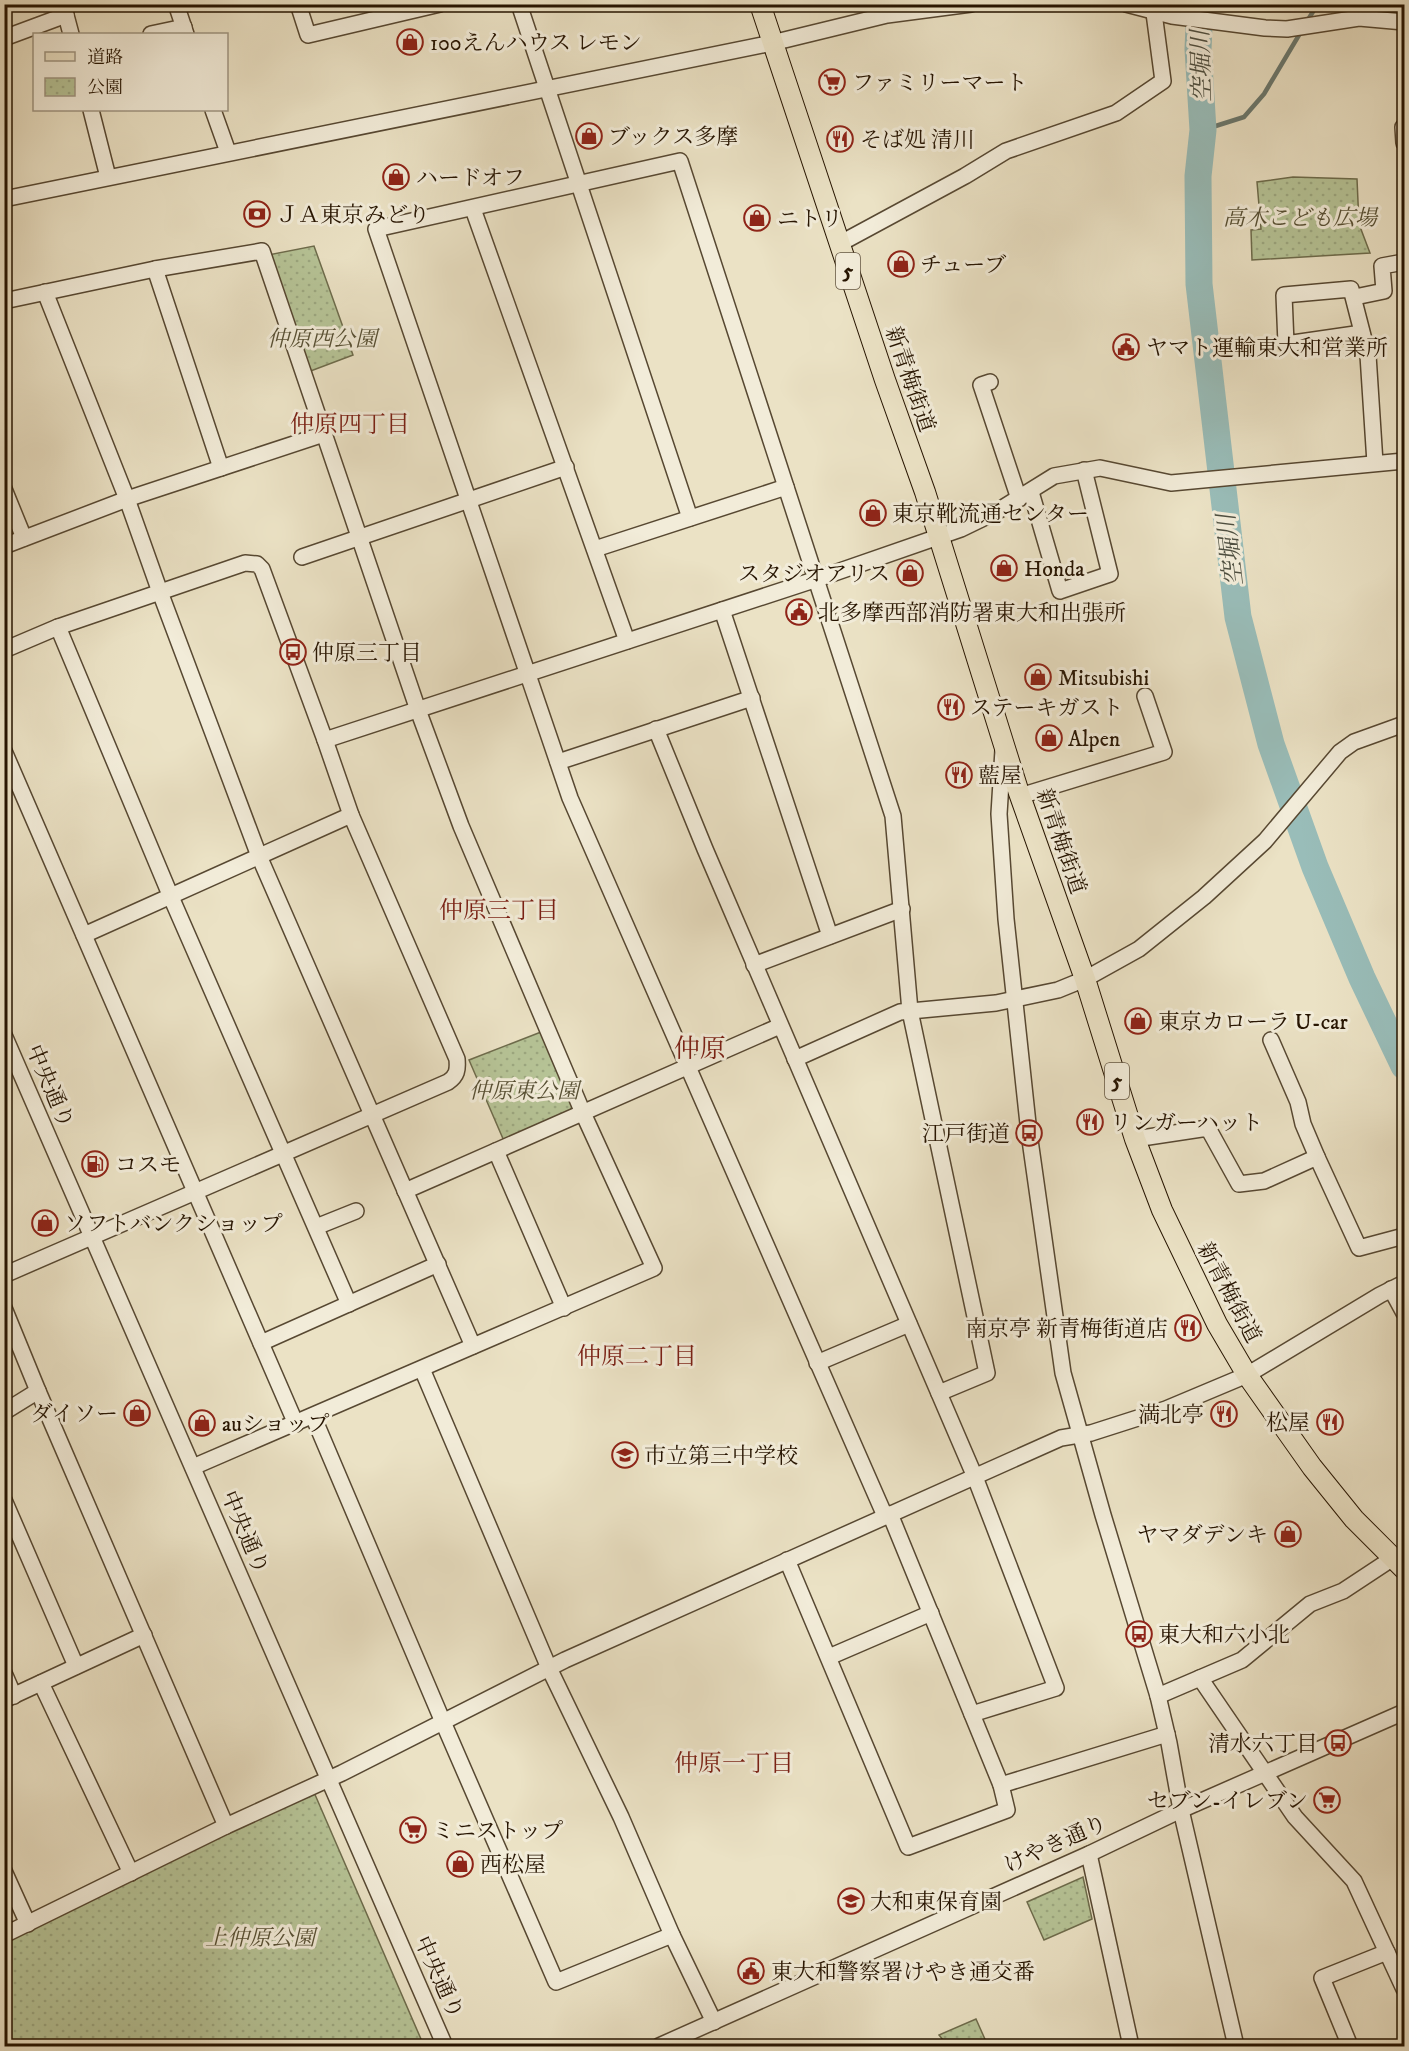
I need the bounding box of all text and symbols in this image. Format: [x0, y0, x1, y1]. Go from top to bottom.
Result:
water label: 空堀川 [1186, 26, 1218, 102]
shop icon: 100えんハウス レモン [395, 27, 425, 57]
place label: 100えんハウス レモン [430, 30, 642, 57]
legend [33, 33, 228, 111]
text: 道路 [87, 47, 123, 69]
supermarket icon: ファミリーマート [817, 67, 847, 97]
place label: ファミリーマート [852, 70, 1028, 97]
text: 公園 [87, 77, 123, 99]
shop icon: ブックス多摩 [574, 121, 604, 151]
place label: ブックス多摩 [608, 124, 738, 151]
restaurant icon: そば処 清川 [825, 124, 855, 154]
place label: そば処 清川 [860, 127, 975, 154]
shop icon: ハードオフ [381, 162, 411, 192]
place label: ハードオフ [416, 165, 525, 192]
bank icon: ＪＡ東京みどり [242, 199, 272, 229]
place label: ＪＡ東京みどり [276, 202, 430, 229]
shop icon: ニトリ [742, 203, 772, 233]
park label: 高木こども広場 [1223, 205, 1379, 232]
place label: ニトリ [777, 206, 843, 233]
shop icon: チューブ [886, 249, 916, 279]
place label: チューブ [920, 252, 1006, 279]
road number: 5 [836, 253, 860, 289]
street label: 新青梅街道 [879, 323, 940, 436]
park label: 仲原西公園 [267, 326, 380, 353]
public building icon: ヤマト運輸東大和営業所 [1111, 332, 1141, 362]
place label: ヤマト運輸東大和営業所 [1146, 335, 1388, 362]
district label: 仲原四丁目 [290, 410, 410, 440]
shop icon: 東京靴流通センター [858, 498, 888, 528]
place label: 東京靴流通センター [892, 501, 1089, 528]
water label: 空堀川 [1211, 509, 1250, 587]
shop icon: Honda [989, 553, 1019, 583]
place label: Honda [1024, 556, 1085, 583]
shop icon: スタジオアリス [895, 558, 925, 588]
place label: スタジオアリス [738, 561, 890, 588]
public building icon: 北多摩西部消防署東大和出張所 [784, 597, 814, 627]
place label: 北多摩西部消防署東大和出張所 [818, 600, 1126, 627]
bus stop icon: 仲原三丁目 [278, 637, 308, 667]
place label: 仲原三丁目 [312, 640, 422, 667]
shop icon: Mitsubishi [1023, 662, 1053, 692]
place label: Mitsubishi [1058, 665, 1149, 692]
restaurant icon: ステーキガスト [936, 692, 966, 722]
place label: ステーキガスト [970, 695, 1124, 722]
shop icon: Alpen [1034, 723, 1064, 753]
place label: Alpen [1068, 726, 1121, 753]
restaurant icon: 藍屋 [944, 760, 974, 790]
place label: 藍屋 [978, 763, 1022, 790]
street label: 新青梅街道 [1030, 785, 1091, 898]
district label: 仲原三丁目 [439, 896, 559, 926]
shop icon: 東京カローラ U-car [1123, 1006, 1153, 1036]
place label: 東京カローラ U-car [1158, 1009, 1348, 1036]
district label: 仲原 [674, 1033, 726, 1066]
street label: 中央通り [20, 1041, 79, 1132]
road number: 5 [1105, 1063, 1129, 1099]
park label: 仲原東公園 [469, 1078, 582, 1105]
restaurant icon: リンガーハット [1075, 1107, 1105, 1137]
place label: リンガーハット [1110, 1110, 1263, 1137]
bus stop icon: 江戸街道 [1014, 1118, 1044, 1148]
place label: 江戸街道 [922, 1121, 1010, 1148]
fuel station icon: コスモ [80, 1149, 110, 1179]
place label: コスモ [115, 1152, 181, 1179]
shop icon: ソフトバンクショップ [30, 1208, 60, 1238]
place label: ソフトバンクショップ [64, 1211, 283, 1238]
street label: 新青梅街道 [1191, 1238, 1266, 1348]
restaurant icon: 南京亭 新青梅街道店 [1173, 1313, 1203, 1343]
place label: 南京亭 新青梅街道店 [965, 1316, 1168, 1343]
district label: 仲原二丁目 [577, 1342, 697, 1372]
shop icon: ダイソー [122, 1398, 152, 1428]
restaurant icon: 満北亭 [1209, 1399, 1239, 1429]
place label: ダイソー [30, 1401, 118, 1428]
place label: 満北亭 [1138, 1402, 1204, 1429]
restaurant icon: 松屋 [1315, 1407, 1345, 1437]
shop icon: auショップ [187, 1408, 217, 1438]
place label: 松屋 [1266, 1410, 1310, 1437]
place label: auショップ [222, 1411, 330, 1438]
school or university icon: 市立第三中学校 [610, 1440, 640, 1470]
place label: 市立第三中学校 [644, 1443, 798, 1470]
street label: 中央通り [215, 1487, 274, 1578]
shop icon: ヤマダデンキ [1273, 1519, 1303, 1549]
place label: ヤマダデンキ [1136, 1522, 1268, 1549]
bus stop icon: 東大和六小北 [1124, 1619, 1154, 1649]
place label: 東大和六小北 [1158, 1622, 1290, 1649]
bus stop icon: 清水六丁目 [1323, 1728, 1353, 1758]
place label: 清水六丁目 [1208, 1731, 1318, 1758]
district label: 仲原一丁目 [674, 1749, 794, 1779]
supermarket icon: セブン-イレブン [1312, 1785, 1342, 1815]
place label: セブン-イレブン [1147, 1788, 1308, 1815]
street label: けやき通り [1000, 1810, 1111, 1879]
supermarket icon: ミニストップ [398, 1815, 428, 1845]
place label: ミニストップ [432, 1818, 563, 1845]
shop icon: 西松屋 [445, 1849, 475, 1879]
place label: 西松屋 [480, 1852, 546, 1879]
school or university icon: 大和東保育園 [836, 1886, 866, 1916]
place label: 大和東保育園 [870, 1889, 1002, 1916]
park label: 上仲原公園 [205, 1925, 318, 1952]
street label: 中央通り [408, 1932, 469, 2023]
public building icon: 東大和警察署けやき通交番 [736, 1956, 766, 1986]
place label: 東大和警察署けやき通交番 [771, 1959, 1035, 1986]

